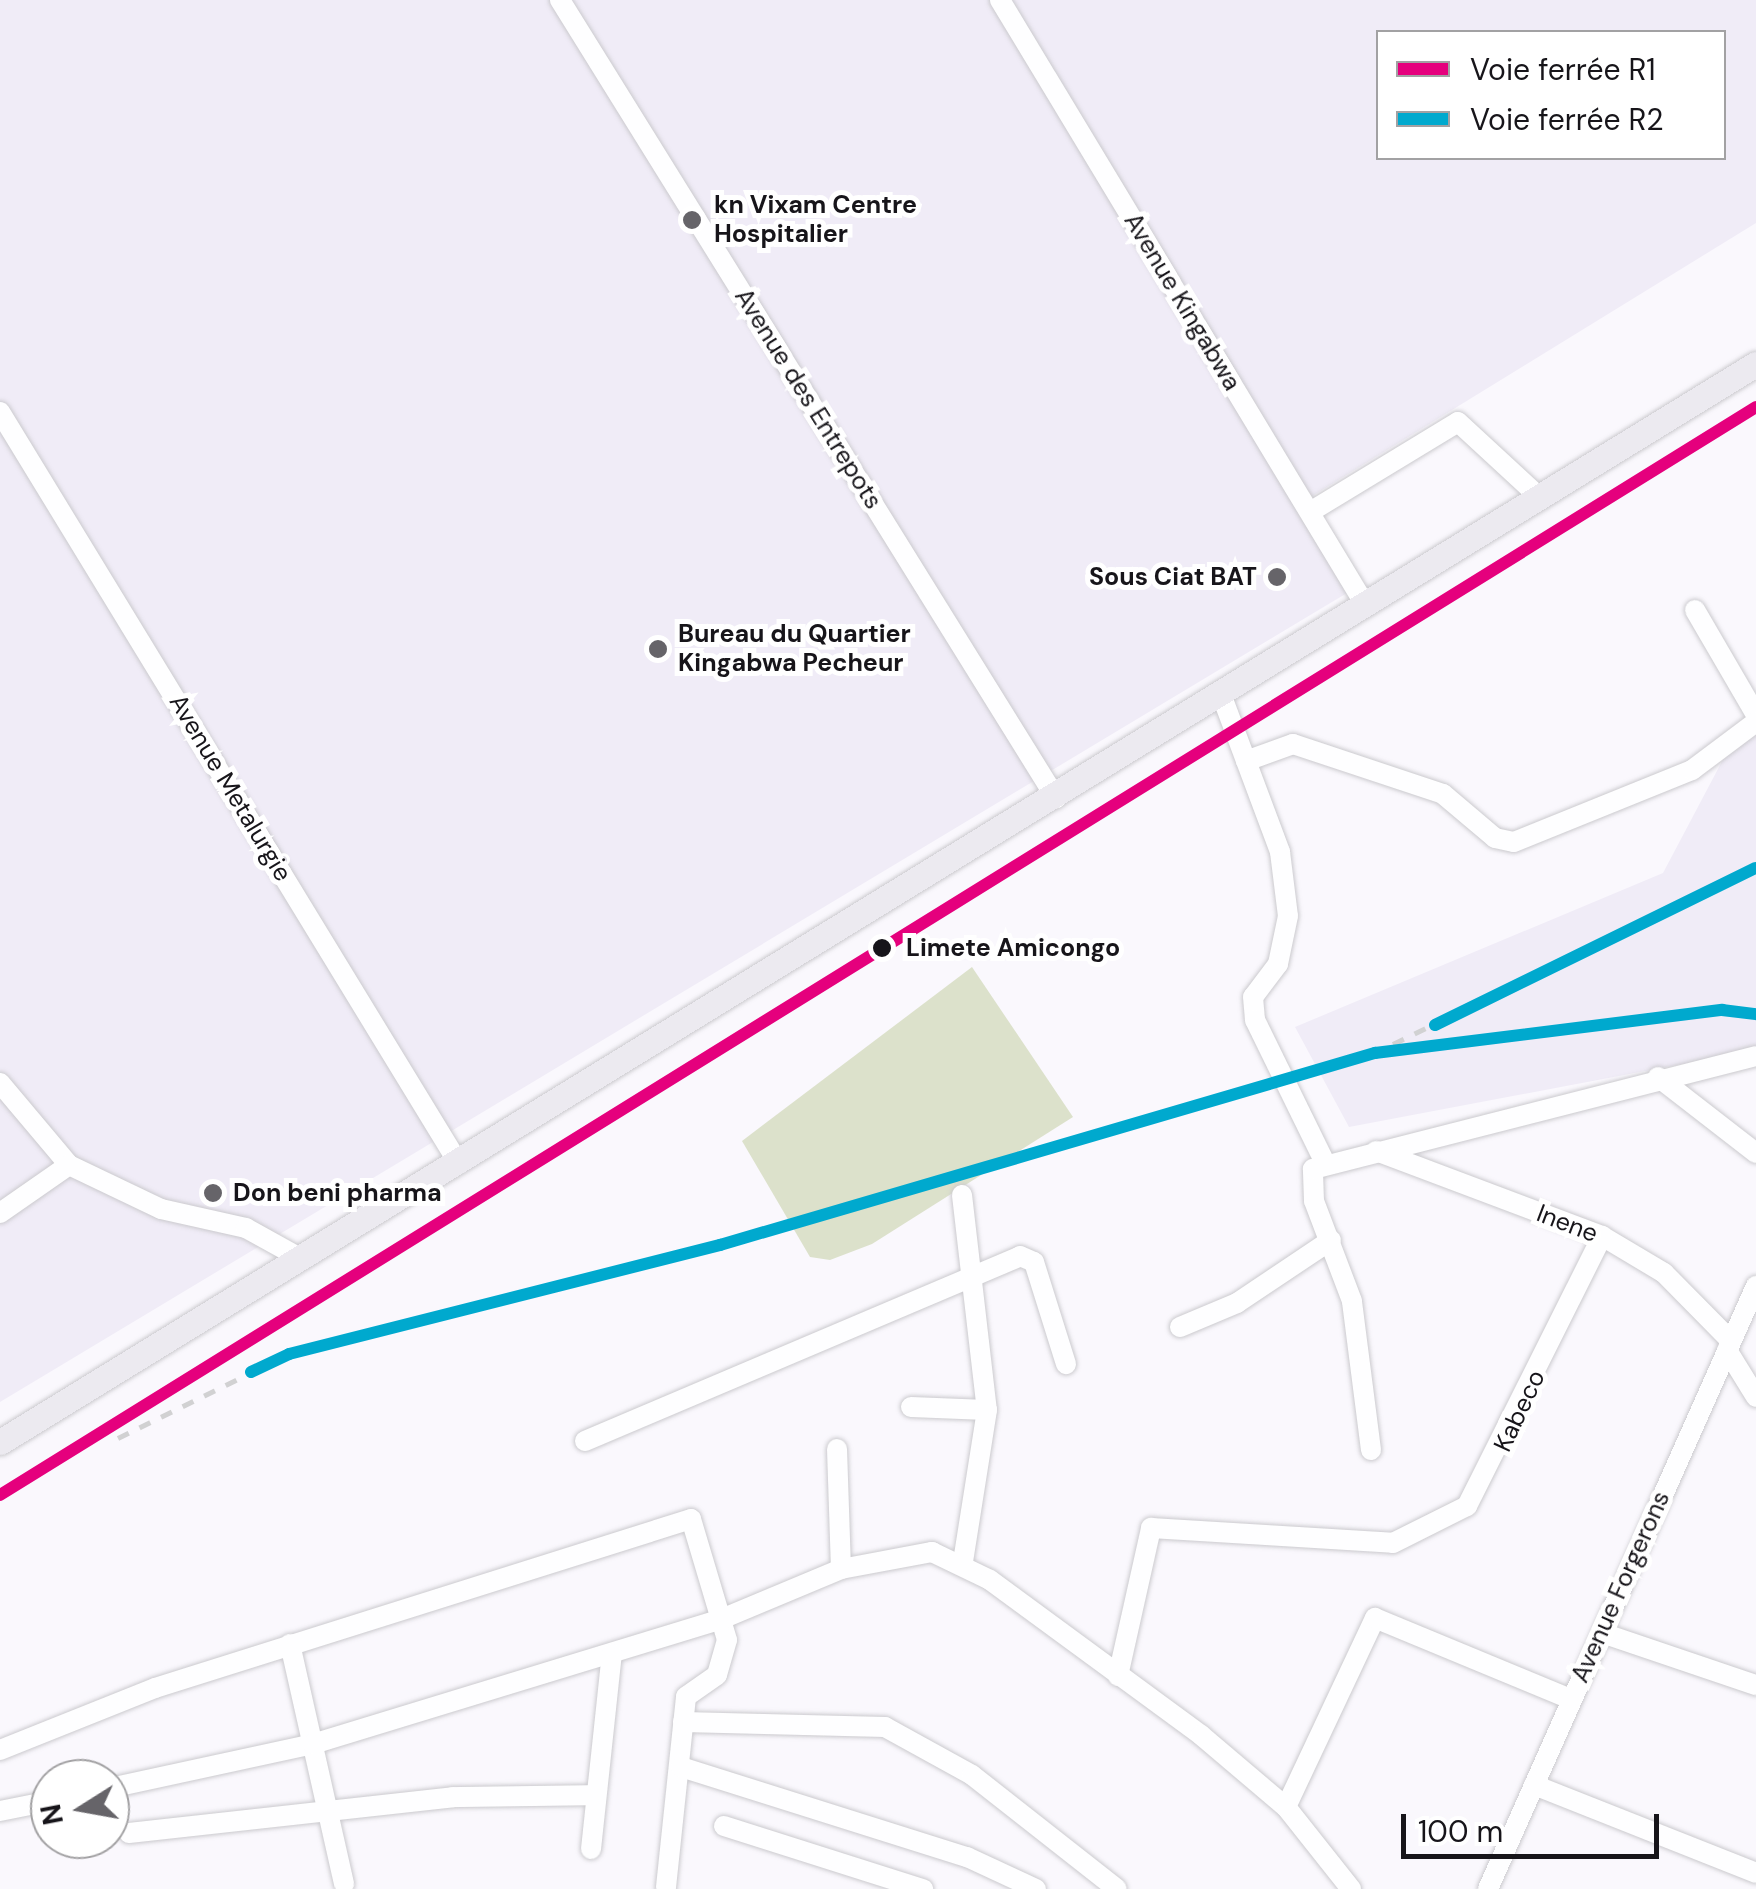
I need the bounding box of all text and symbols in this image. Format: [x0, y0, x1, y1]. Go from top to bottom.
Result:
legend [1376, 30, 1726, 160]
text: Voie ferrée R1 [1470, 50, 1656, 89]
text: Voie ferrée R2 [1470, 100, 1664, 139]
place label: kn Vixam Centre Hospitalier [714, 191, 917, 250]
marker: kn Vixam Centre Hospitalier [679, 207, 705, 233]
street label: Avenue Kingabwa [1117, 208, 1247, 396]
street label: Avenue des Entrepots [728, 283, 888, 515]
place label: Sous Ciat BAT [1089, 562, 1257, 592]
marker: Sous Ciat BAT [1266, 566, 1288, 588]
place label: Bureau du Quartier Kingabwa Pecheur [678, 620, 911, 679]
marker: Bureau du Quartier Kingabwa Pecheur [647, 638, 669, 660]
street label: Avenue Metalurgie [162, 689, 298, 887]
marker: Limete Amicongo [867, 933, 897, 963]
place label: Limete Amicongo [906, 933, 1120, 963]
place label: Don beni pharma [233, 1178, 442, 1208]
marker: Don beni pharma [202, 1182, 224, 1204]
street label: Inene [1532, 1199, 1602, 1249]
street label: Kabeco [1488, 1365, 1552, 1457]
street label: Avenue Forgerons [1565, 1487, 1677, 1687]
north arrow [30, 1759, 130, 1859]
scale bar [1406, 1794, 1664, 1856]
text: N [32, 1801, 72, 1828]
text: 100 m [1418, 1812, 1503, 1851]

